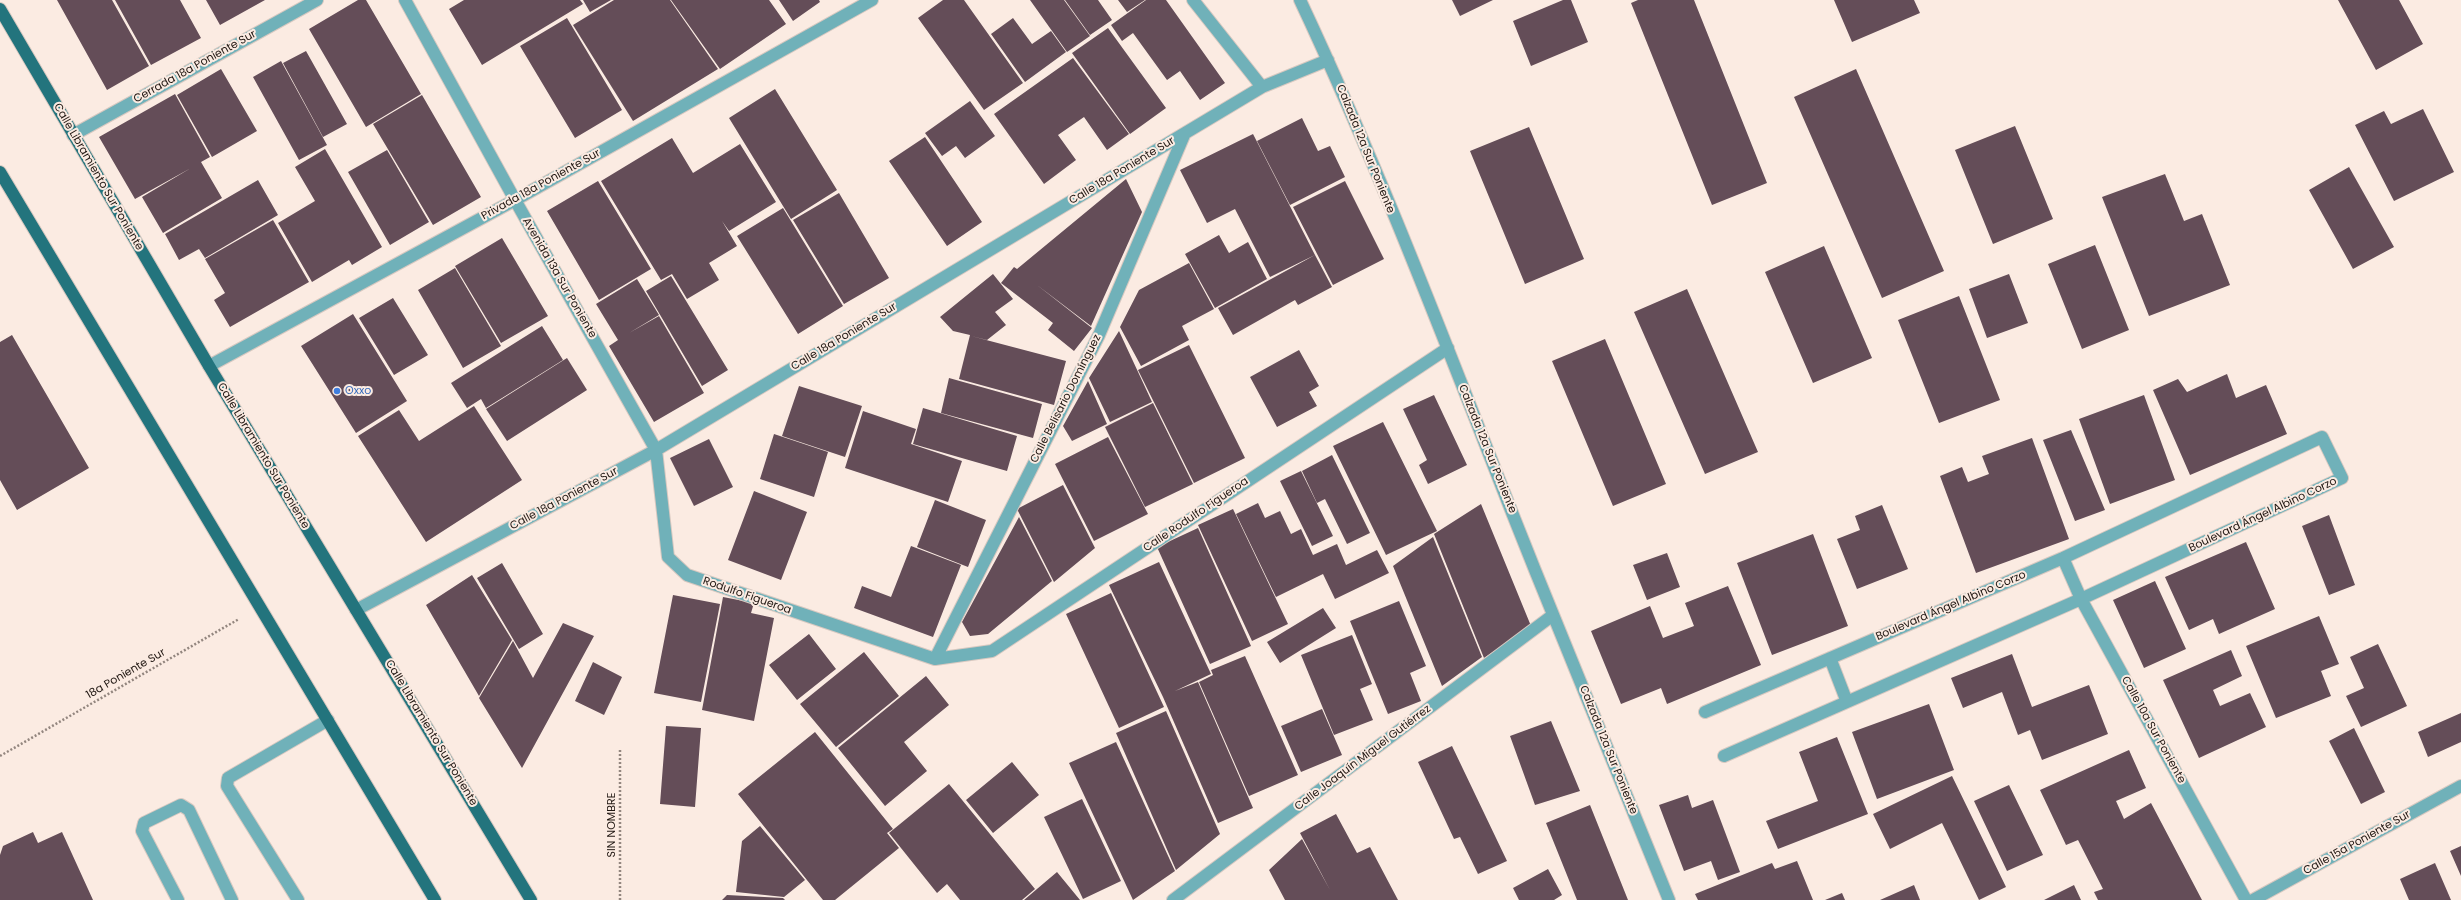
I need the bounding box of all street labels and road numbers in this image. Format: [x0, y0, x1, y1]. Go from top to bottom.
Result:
street label: Cerrada 18a Poniente Sur [131, 28, 259, 106]
street label: Calzada 12a Sur Poniente [1333, 83, 1397, 215]
street label: Calle Libramiento Sur Poniente [50, 101, 146, 253]
street label: Calle 18a Poniente Sur [1067, 134, 1177, 208]
street label: Privada 18a Poniente Sur [479, 147, 603, 223]
street label: Avenida 13a Sur Poniente [519, 216, 599, 340]
street label: Calle 18a Poniente Sur [789, 300, 899, 374]
street label: Calle Belisario Domínguez [1028, 333, 1104, 465]
street label: Calle Libramiento Sur Poniente [214, 381, 312, 531]
street label: Calzada 12a Sur Poniente [1455, 383, 1519, 515]
street label: Calle 18a Poniente Sur [508, 465, 620, 533]
street label: Calle Rodulfo Figueroa [1141, 475, 1251, 555]
street label: Boulevard Ángel Albino Corzo [2187, 475, 2339, 555]
street label: Boulevard Ángel Albino Corzo [1874, 568, 2028, 644]
street label: Rodulfo Figueroa [701, 575, 793, 617]
street label: 18a Poniente Sur [84, 646, 168, 702]
street label: Calle Libramiento Sur Poniente [382, 658, 480, 808]
street label: Calle 10a Sur Poniente [2118, 674, 2188, 786]
street label: Calzada 12a Sur Poniente [1576, 684, 1640, 816]
street label: Calle Joaquín Miguel Gutiérrez [1292, 703, 1434, 813]
street label: SIN NOMBRE [605, 793, 619, 857]
street label: Calle 15a Poniente Sur [2301, 808, 2413, 878]

